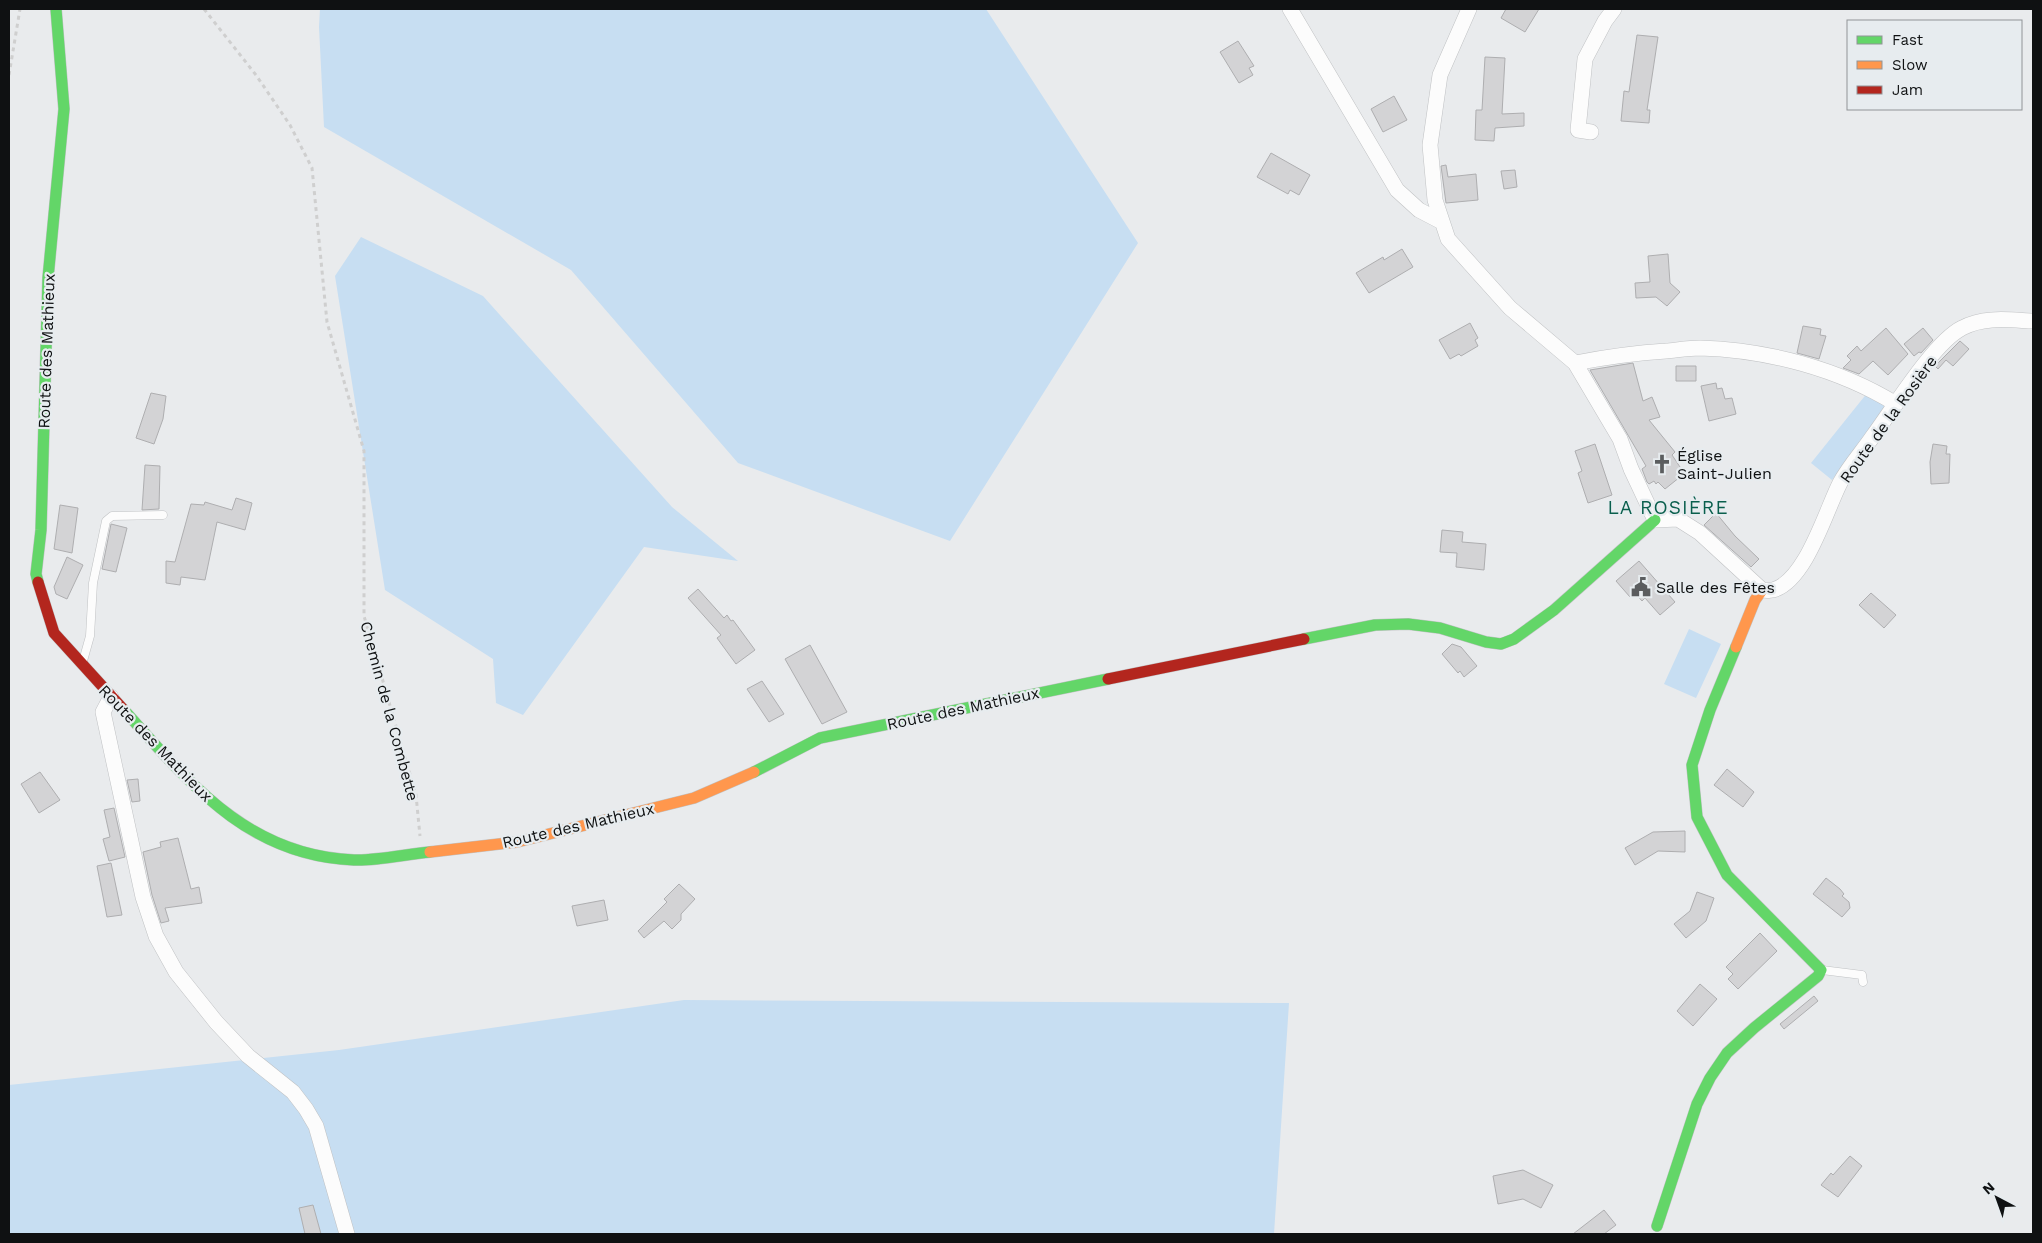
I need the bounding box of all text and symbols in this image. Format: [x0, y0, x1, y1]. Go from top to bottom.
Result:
legend [1847, 20, 2022, 110]
text: Fast [1892, 31, 1924, 49]
text: Slow [1892, 56, 1928, 74]
text: Jam [1892, 81, 1923, 99]
street label: Route des Mathieux [34, 273, 59, 429]
street label: Route de la Rosière [1836, 352, 1941, 487]
place label: Église Saint-Julien [1677, 446, 1772, 483]
church icon: Église Saint-Julien [1651, 453, 1673, 475]
district label: LA ROSIÈRE [1607, 496, 1729, 519]
public building icon: Salle des Fêtes [1630, 576, 1652, 598]
place label: Salle des Fêtes [1656, 578, 1775, 597]
street label: Chemin de la Combette [356, 619, 423, 803]
street label: Route des Mathieux [95, 681, 216, 806]
street label: Route des Mathieux [885, 683, 1041, 734]
street label: Route des Mathieux [500, 799, 656, 852]
north arrow [1972, 1173, 2022, 1223]
text: N [1979, 1179, 1998, 1198]

